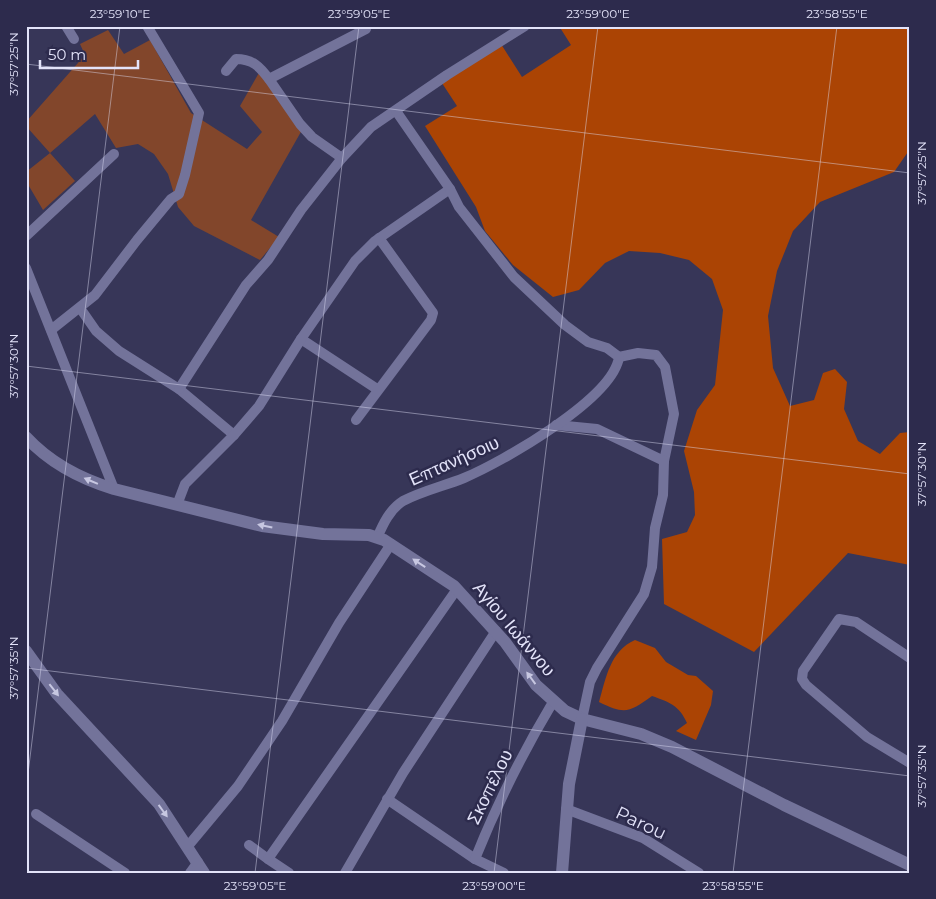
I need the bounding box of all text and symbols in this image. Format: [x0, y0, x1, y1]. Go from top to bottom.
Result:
text: 23°59'10"E [90, 6, 150, 21]
text: 23°59'05"E [328, 6, 390, 21]
text: 23°59'00"E [566, 6, 630, 21]
text: 23°58'55"E [806, 6, 868, 21]
text: 37°57'25"N [6, 32, 21, 96]
scale bar [40, 38, 138, 70]
text: 50 m [48, 45, 86, 64]
text: 37°57'25"N [914, 141, 929, 205]
text: 37°57'30"N [6, 334, 21, 398]
street label: Επτανήσοιυ [406, 431, 502, 491]
text: 37°57'30"N [914, 442, 929, 506]
one-way arrow [83, 477, 98, 485]
one-way arrow [257, 522, 272, 530]
one-way arrow [412, 558, 426, 567]
street label: Αγίου Ιωάννου [468, 577, 560, 681]
text: 37°57'35"N [6, 636, 21, 700]
one-way arrow [526, 671, 536, 685]
one-way arrow [49, 684, 60, 697]
text: 37°57'35"N [914, 744, 929, 808]
street label: Σκοπέλου [462, 746, 518, 828]
street label: Parou [612, 802, 670, 844]
one-way arrow [158, 804, 169, 817]
text: 23°59'05"E [224, 878, 286, 893]
text: 23°59'00"E [462, 878, 526, 893]
text: 23°58'55"E [702, 878, 764, 893]

